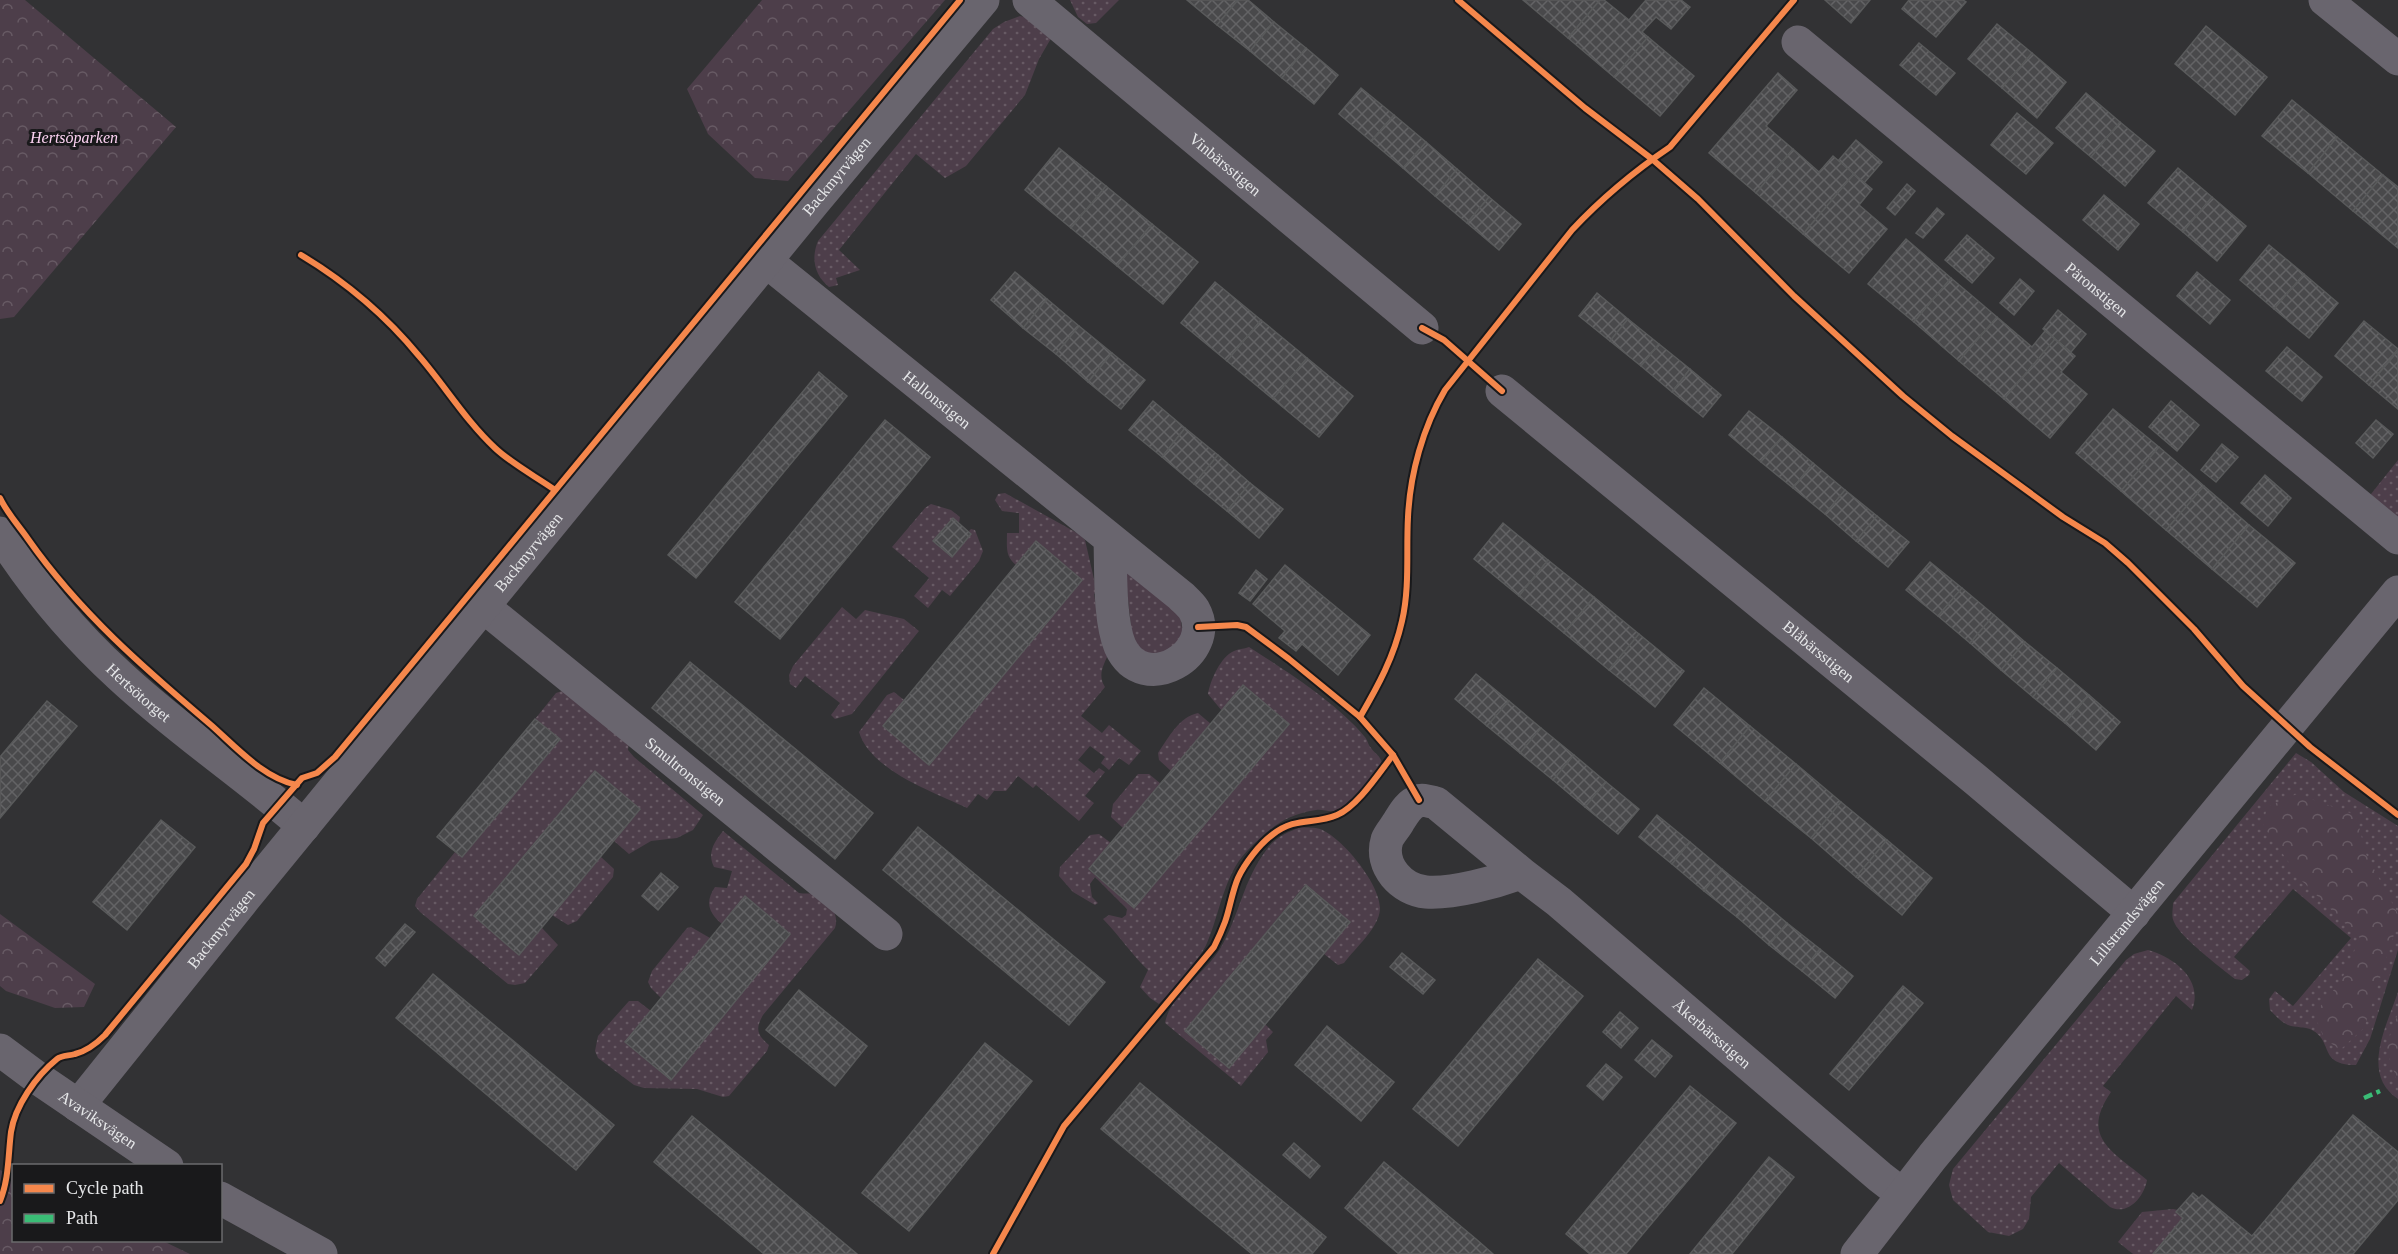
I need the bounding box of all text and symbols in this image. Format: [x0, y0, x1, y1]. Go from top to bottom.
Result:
park label: Hertsöparken [29, 129, 118, 147]
street label: Vinbärsstigen [1186, 129, 1265, 199]
street label: Backmyrvägen [798, 133, 874, 218]
street label: Päronstigen [2063, 259, 2132, 320]
street label: Hallonstigen [900, 367, 974, 431]
street label: Backmyrvägen [491, 509, 565, 595]
street label: Blåbärsstigen [1780, 617, 1858, 685]
street label: Hertsötorget [103, 660, 175, 725]
street label: Smultronstigen [642, 734, 729, 809]
street label: Lillstrandsvägen [2086, 875, 2167, 968]
street label: Backmyrvägen [184, 885, 258, 971]
street label: Åkerbärsstigen [1670, 995, 1755, 1071]
street label: Avaviksvägen [56, 1087, 140, 1152]
legend [12, 1164, 222, 1242]
text: Cycle path [66, 1178, 143, 1198]
text: Path [66, 1208, 98, 1228]

